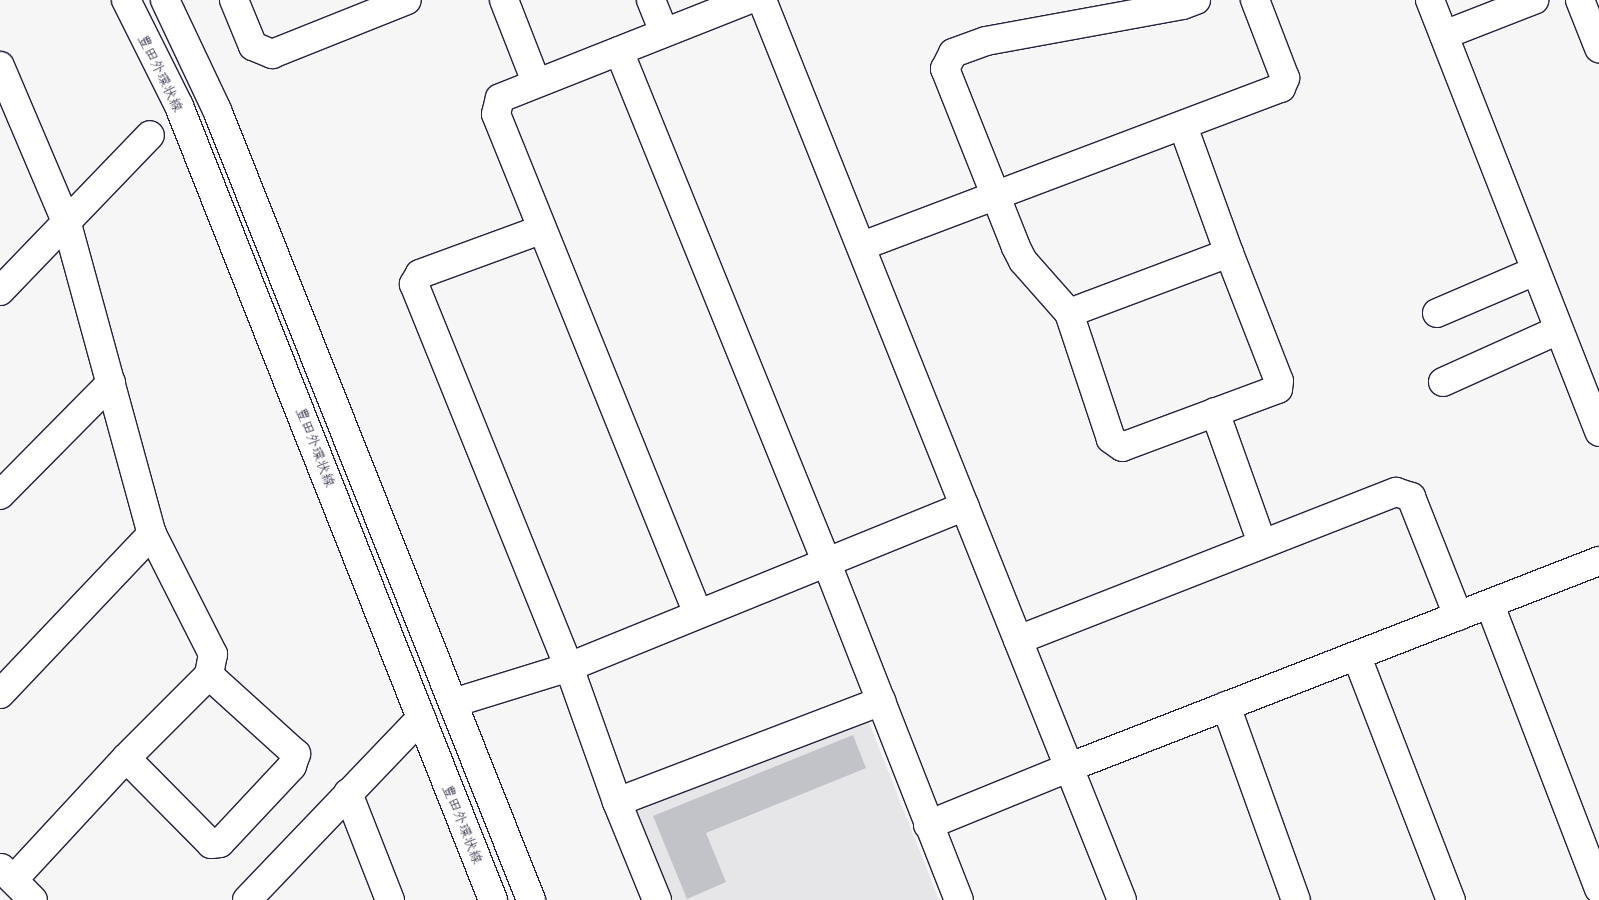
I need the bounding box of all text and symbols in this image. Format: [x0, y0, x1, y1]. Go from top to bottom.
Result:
street label: 豊田外環状線 [135, 32, 187, 114]
street label: 豊田外環状線 [293, 405, 339, 489]
street label: 豊田外環状線 [439, 782, 487, 866]

